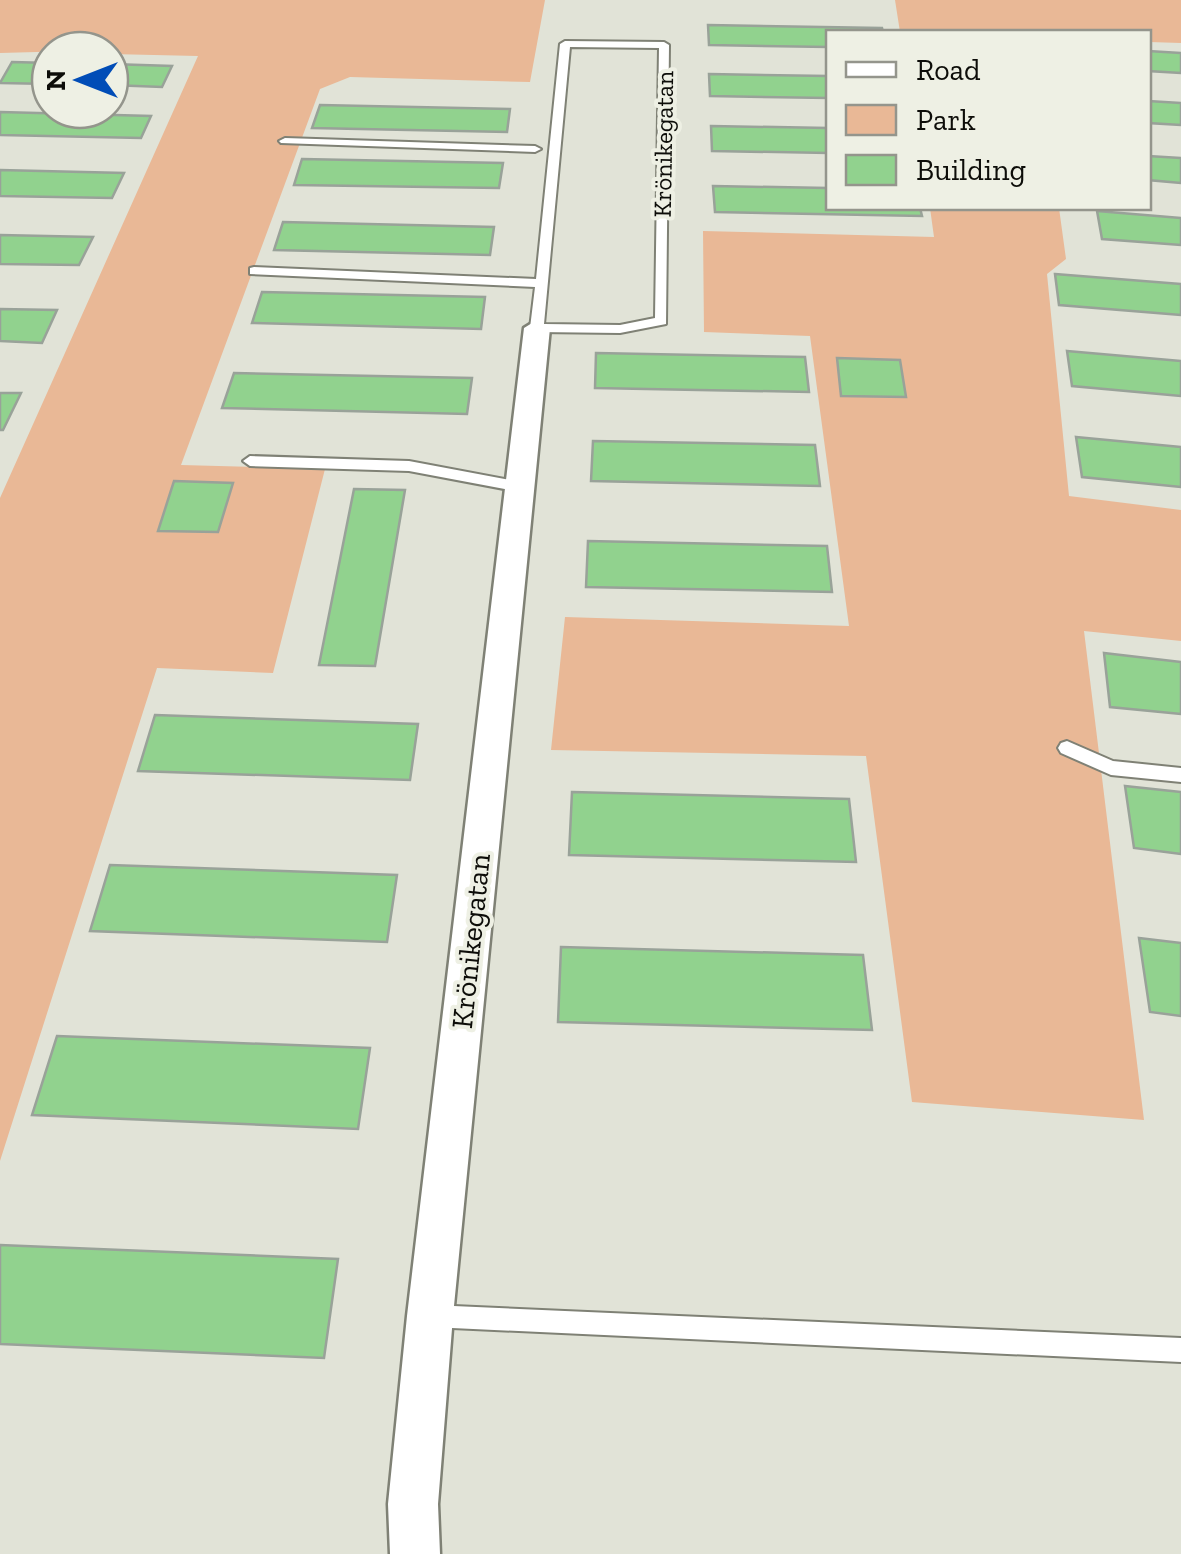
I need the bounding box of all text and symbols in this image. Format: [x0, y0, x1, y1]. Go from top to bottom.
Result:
north arrow [30, 30, 130, 130]
legend [826, 30, 1151, 210]
text: Road [916, 52, 981, 88]
text: N [39, 69, 72, 91]
street label: Krönikegatan [647, 70, 679, 217]
text: Park [916, 102, 976, 138]
text: Building [916, 152, 1026, 188]
street label: Krönikegatan [444, 852, 498, 1030]

